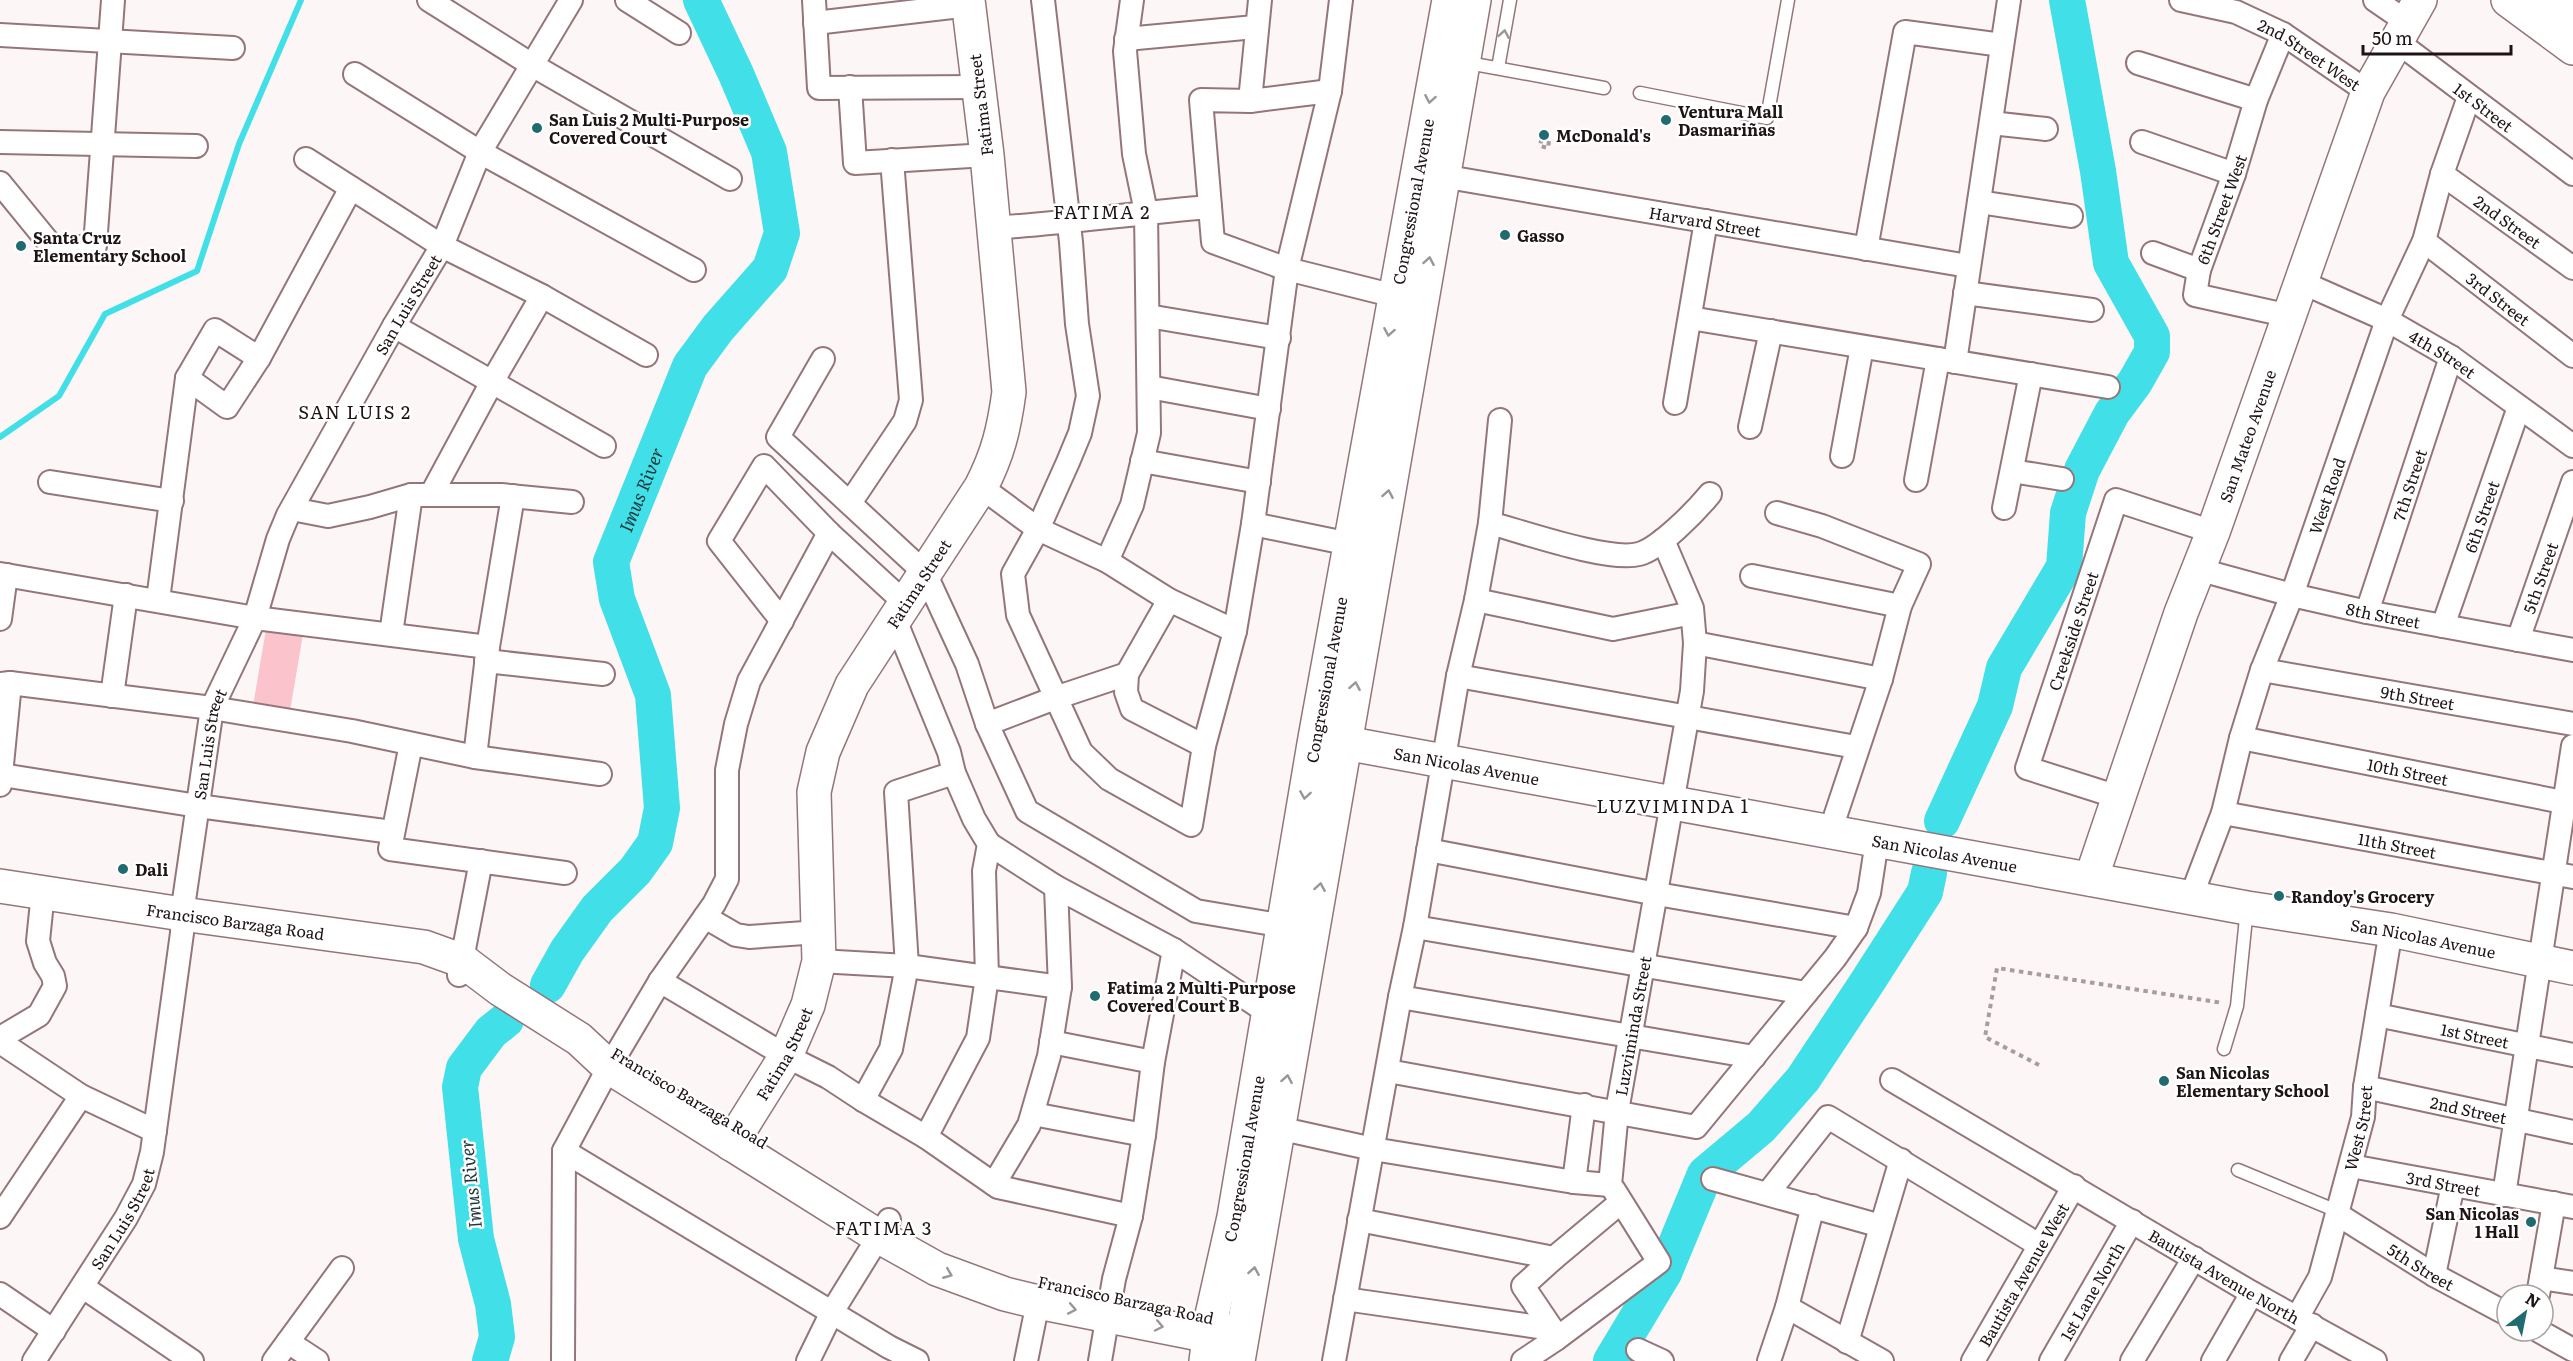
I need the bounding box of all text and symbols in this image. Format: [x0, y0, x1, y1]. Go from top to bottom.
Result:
street label: 2nd Street West [2254, 12, 2366, 96]
scale bar [2363, 18, 2512, 56]
text: 50 m [2372, 24, 2413, 51]
one-way arrow [1497, 29, 1510, 39]
street label: Fatima Street [962, 52, 998, 157]
street label: 1st Street [2449, 76, 2519, 137]
one-way arrow [1424, 94, 1437, 104]
place label: Ventura Mall Dasmariñas [1678, 99, 1783, 141]
place label: San Luis 2 Multi-Purpose Covered Court [549, 107, 749, 149]
marker: Ventura Mall Dasmariñas [1659, 113, 1673, 127]
street label: Congressional Avenue [1386, 116, 1439, 286]
marker: San Luis 2 Multi-Purpose Covered Court [530, 121, 544, 135]
place label: McDonald's [1556, 123, 1651, 147]
marker: McDonald's [1537, 128, 1551, 142]
street label: 6th Street West [2190, 150, 2252, 267]
street label: 2nd Street [2469, 189, 2547, 254]
district label: FATIMA 2 [1053, 198, 1151, 225]
street label: Harvard Street [1647, 200, 1763, 243]
place label: Gasso [1517, 223, 1564, 247]
place label: Santa Cruz Elementary School [33, 225, 187, 267]
marker: Gasso [1498, 228, 1512, 242]
marker: Santa Cruz Elementary School [14, 239, 28, 253]
street label: San Luis Street [368, 249, 447, 359]
one-way arrow [1422, 256, 1435, 266]
street label: 3rd Street [2461, 266, 2536, 331]
street label: 4th Street [2405, 323, 2482, 384]
one-way arrow [1383, 327, 1396, 337]
street label: San Mateo Avenue [2212, 366, 2281, 505]
district label: SAN LUIS 2 [298, 398, 412, 425]
water label: Imus River [611, 443, 669, 536]
street label: 7th Street [2386, 445, 2432, 524]
street label: West Road [2302, 454, 2351, 537]
street label: 6th Street [2457, 477, 2505, 556]
one-way arrow [1381, 490, 1394, 500]
street label: Fatima Street [880, 534, 956, 633]
street label: 5th Street [2516, 538, 2563, 617]
street label: Creekside Street [2042, 568, 2104, 694]
street label: Congressional Avenue [1299, 595, 1352, 765]
street label: 8th Street [2344, 596, 2423, 634]
street label: 9th Street [2379, 679, 2457, 715]
one-way arrow [1348, 682, 1361, 692]
street label: San Luis Street [187, 683, 232, 801]
street label: San Nicolas Avenue [1392, 740, 1541, 790]
street label: 10th Street [2365, 751, 2451, 791]
one-way arrow [1300, 791, 1312, 800]
district label: LUZVIMINDA 1 [1597, 792, 1749, 819]
street label: 11th Street [2356, 826, 2439, 864]
street label: San Nicolas Avenue [1870, 828, 2019, 878]
place label: Dali [135, 857, 168, 881]
marker: Dali [116, 862, 130, 876]
one-way arrow [1313, 882, 1326, 892]
place label: Randoy's Grocery [2291, 884, 2435, 908]
marker: Randoy's Grocery [2272, 889, 2286, 903]
street label: Francisco Barzaga Road [145, 897, 326, 945]
street label: San Nicolas Avenue [2349, 912, 2498, 964]
street label: Luzviminda Street [1608, 954, 1657, 1098]
place label: Fatima 2 Multi-Purpose Covered Court B [1107, 975, 1296, 1017]
marker: Fatima 2 Multi-Purpose Covered Court B [1088, 989, 1102, 1003]
street label: Fatima Street [749, 1003, 818, 1105]
street label: 1st Street [2439, 1016, 2512, 1054]
street label: Francisco Barzaga Road [607, 1040, 773, 1154]
place label: San Nicolas Elementary School [2176, 1060, 2330, 1102]
street label: Congressional Avenue [1217, 1074, 1270, 1244]
one-way arrow [1280, 1074, 1293, 1084]
marker: San Nicolas Elementary School [2157, 1074, 2171, 1088]
street label: West Street [2337, 1084, 2377, 1173]
street label: 2nd Street [2428, 1089, 2510, 1129]
water label: Imus River [452, 1138, 488, 1230]
street label: 3rd Street [2404, 1164, 2483, 1202]
street label: San Luis Street [84, 1165, 160, 1274]
street label: Bautista Avenue West [1972, 1198, 2074, 1351]
place label: San Nicolas 1 Hall [2426, 1201, 2519, 1243]
district label: FATIMA 3 [835, 1214, 933, 1241]
marker: San Nicolas 1 Hall [2524, 1215, 2538, 1229]
street label: Bautista Avenue North [2144, 1223, 2305, 1330]
street label: 1st Lane North [2054, 1237, 2130, 1345]
street label: 5th Street [2383, 1237, 2459, 1296]
one-way arrow [942, 1266, 953, 1279]
one-way arrow [1247, 1266, 1259, 1276]
street label: Francisco Barzaga Road [1036, 1269, 1216, 1329]
north arrow [2495, 1283, 2555, 1343]
text: N [2521, 1286, 2546, 1313]
one-way arrow [1067, 1302, 1077, 1315]
one-way arrow [1153, 1319, 1163, 1332]

